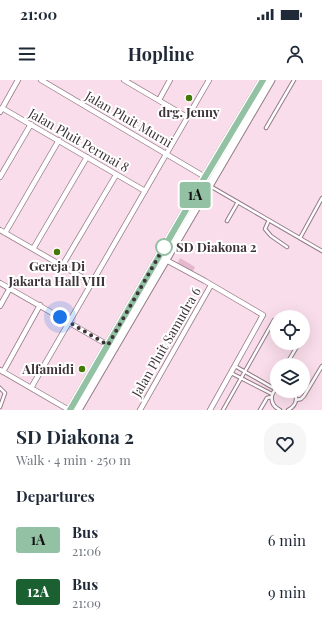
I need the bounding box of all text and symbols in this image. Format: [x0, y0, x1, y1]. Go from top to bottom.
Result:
text: 21:00 [20, 4, 57, 24]
text: Hopline [128, 42, 194, 66]
icon: menu [16, 43, 38, 65]
icon: person [284, 43, 306, 65]
street label: Jalan Pluit Murni [82, 86, 176, 150]
marker: drg. Jenny [184, 93, 194, 103]
street label: Jalan Pluit Permai 8 [25, 103, 133, 175]
place label: drg. Jenny [158, 103, 220, 120]
line badge: 1A [177, 182, 213, 208]
text: 1A [188, 185, 202, 204]
marker: SD Diakona 2 [155, 238, 173, 256]
place label: SD Diakona 2 [176, 238, 257, 255]
marker: Gereja Di Jakarta Hall VIII [52, 247, 62, 257]
place label: Gereja Di Jakarta Hall VIII [8, 257, 106, 289]
street label: Jalan Pluit Samudra 6 [127, 284, 204, 401]
your location [50, 307, 70, 327]
map controls [270, 310, 310, 398]
button: locate [270, 310, 310, 350]
button: layers [270, 358, 310, 398]
place label: Alfamidi [21, 360, 74, 377]
marker: Alfamidi [77, 364, 87, 374]
text: SD Diakona 2 [16, 423, 134, 449]
button: heart [264, 423, 306, 465]
text: Walk · 4 min · 250 m [16, 451, 131, 468]
text: Departures [16, 486, 95, 506]
text: Bus [72, 522, 98, 542]
text: 1A [31, 530, 45, 549]
text: 6 min [268, 530, 306, 550]
text: 21:06 [72, 542, 101, 559]
text: Bus [72, 574, 98, 594]
text: 12A [27, 582, 49, 601]
text: 9 min [268, 582, 306, 602]
text: 21:09 [72, 594, 101, 611]

